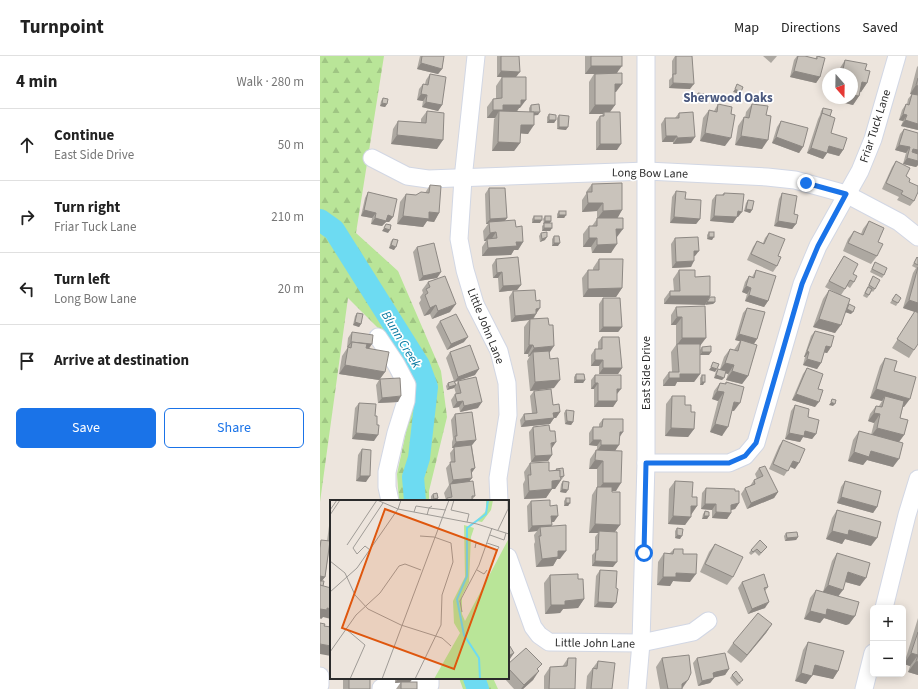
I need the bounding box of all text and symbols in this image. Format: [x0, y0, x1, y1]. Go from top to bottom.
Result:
text: Turnpoint [20, 14, 104, 41]
text: Map [734, 18, 759, 38]
text: Directions [781, 18, 840, 38]
text: Saved [862, 18, 898, 38]
north arrow [822, 68, 858, 104]
text: 4 min [16, 70, 57, 94]
text: Walk · 280 m [236, 73, 304, 91]
street label: Friar Tuck Lane [856, 87, 895, 165]
district label: Sherwood Oaks [683, 89, 773, 107]
text: Continue [54, 125, 114, 146]
icon: ahead [16, 134, 38, 156]
text: 50 m [278, 136, 304, 154]
text: East Side Drive [54, 146, 134, 164]
street label: Long Bow Lane [612, 164, 688, 183]
route end [797, 174, 815, 192]
text: Turn right [54, 197, 120, 218]
icon: right [16, 206, 38, 228]
text: 210 m [271, 208, 304, 226]
text: Friar Tuck Lane [54, 218, 136, 236]
text: Turn left [54, 269, 110, 290]
icon: left [16, 278, 38, 300]
text: 20 m [278, 280, 304, 298]
street label: Little John Lane [463, 286, 508, 367]
text: Long Bow Lane [54, 290, 137, 308]
water label: Blunn Creek [377, 308, 426, 372]
street label: East Side Drive [638, 336, 655, 410]
icon: arrive [16, 350, 38, 372]
text: Arrive at destination [54, 350, 189, 371]
button: Save [16, 408, 156, 448]
button: Share [164, 408, 304, 448]
inset map [330, 500, 509, 679]
route start [635, 544, 653, 562]
map controls [870, 605, 906, 677]
button: + [870, 605, 906, 641]
street label: Little John Lane [555, 634, 635, 653]
button: − [870, 641, 906, 677]

